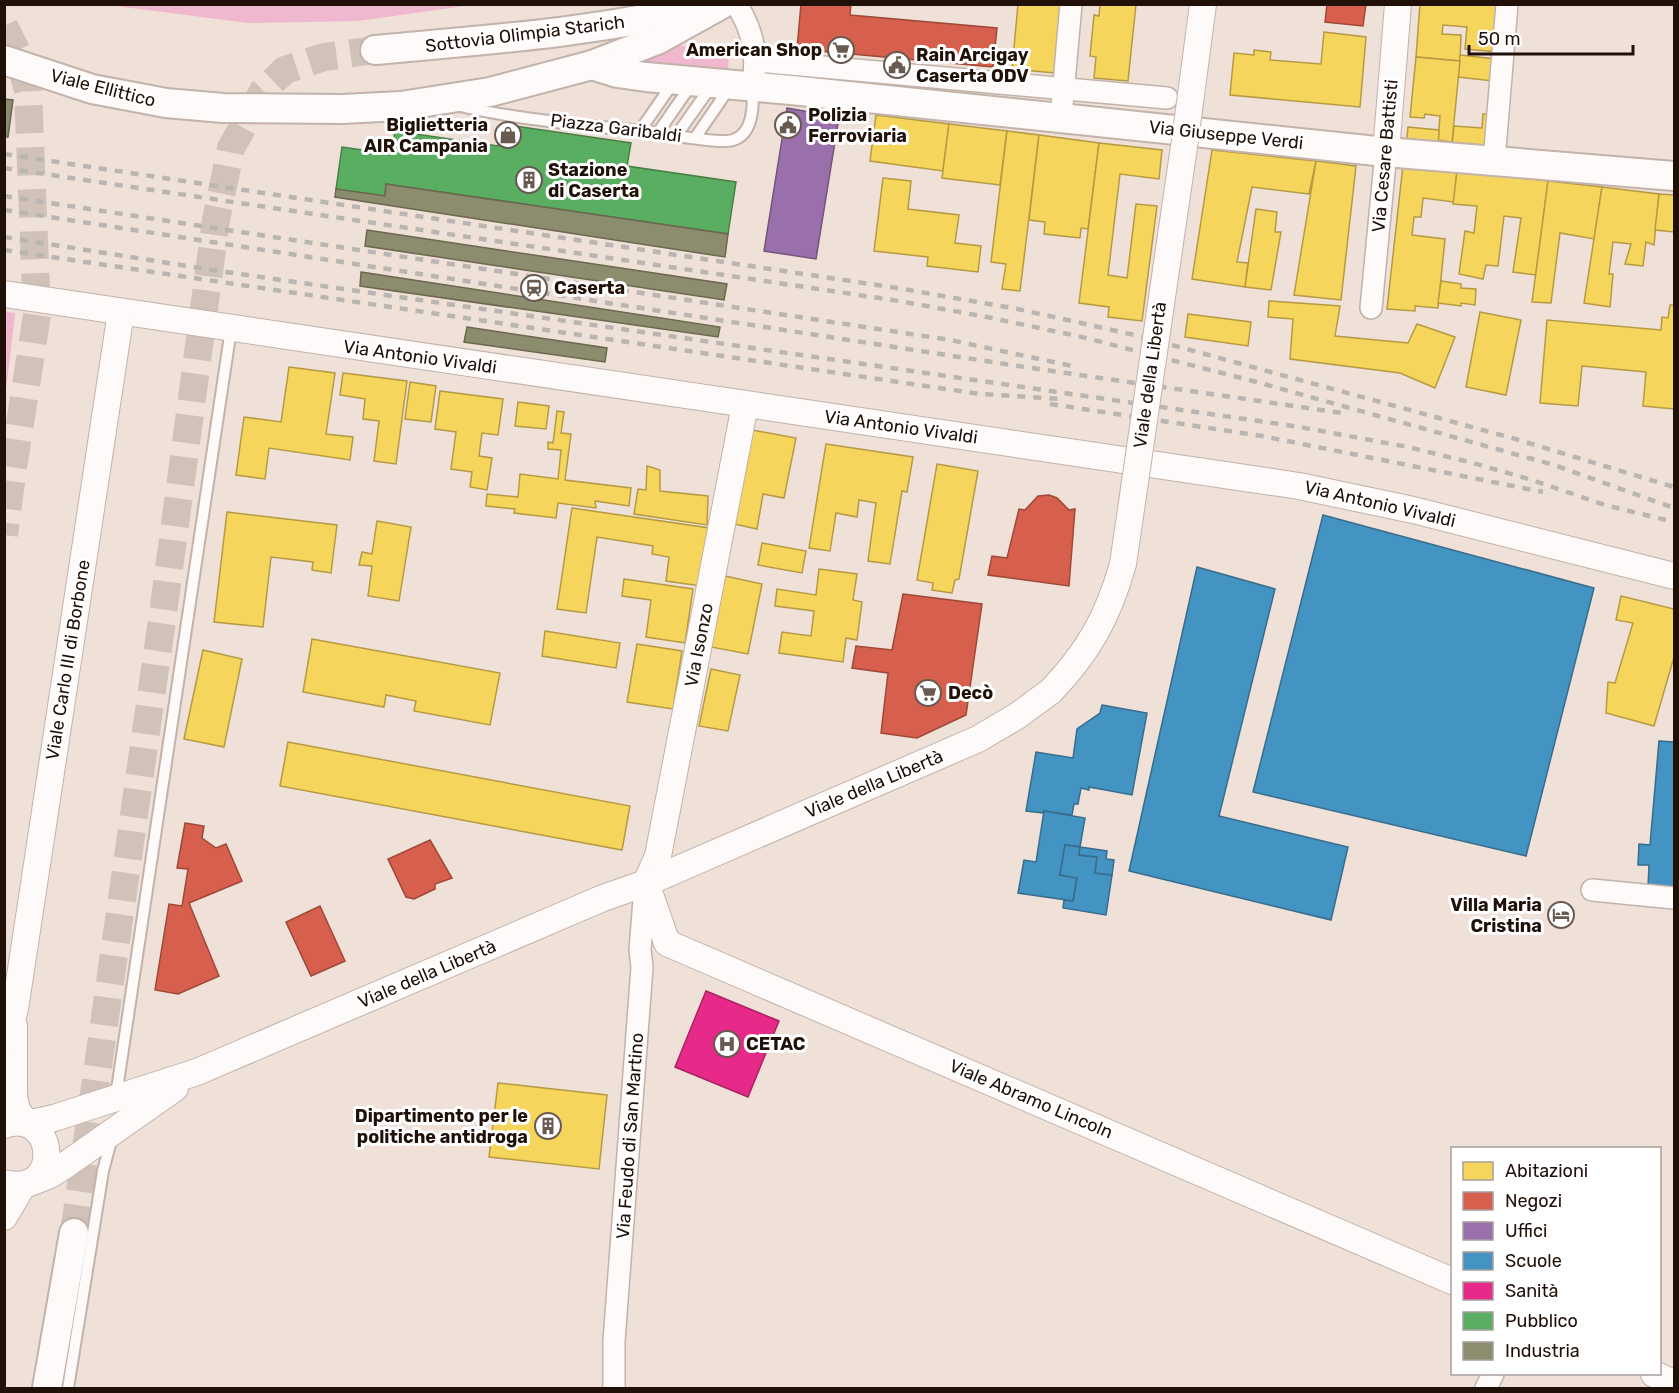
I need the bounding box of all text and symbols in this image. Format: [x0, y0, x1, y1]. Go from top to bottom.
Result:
street label: Sottovia Olimpia Starich [424, 11, 626, 57]
scale bar [1469, 18, 1632, 56]
text: 50 m [1478, 28, 1521, 50]
supermarket icon: American Shop [826, 35, 856, 65]
place label: American Shop [686, 39, 822, 61]
place label: Rain Arcigay Caserta ODV [916, 44, 1029, 87]
public building icon: Rain Arcigay Caserta ODV [882, 50, 912, 80]
street label: Viale Ellittico [48, 64, 158, 112]
street label: Via Cesare Battisti [1367, 79, 1403, 233]
place label: Polizia Ferroviaria [808, 104, 907, 147]
street label: Piazza Garibaldi [549, 109, 683, 147]
public building icon: Polizia Ferroviaria [773, 110, 803, 140]
place label: Biglietteria AIR Campania [364, 114, 488, 157]
street label: Via Giuseppe Verdi [1148, 116, 1304, 154]
shop icon: Biglietteria AIR Campania [493, 120, 523, 150]
place label: Stazione di Caserta [548, 159, 639, 202]
building icon: Stazione di Caserta [514, 165, 544, 195]
station icon: Caserta [519, 273, 549, 303]
place label: Caserta [554, 277, 625, 299]
street label: Viale della Libertà [1129, 300, 1171, 450]
street label: Via Antonio Vivaldi [342, 335, 498, 379]
street label: Via Antonio Vivaldi [823, 405, 979, 449]
street label: Via Antonio Vivaldi [1302, 476, 1458, 532]
street label: Viale Carlo III di Borbone [41, 558, 95, 762]
street label: Via Isonzo [680, 601, 718, 689]
supermarket icon: Decò [913, 678, 943, 708]
place label: Decò [948, 682, 993, 704]
street label: Viale della Libertà [802, 745, 946, 823]
place label: Villa Maria Cristina [1450, 894, 1542, 937]
hotel icon: Villa Maria Cristina [1546, 900, 1576, 930]
street label: Viale della Libertà [355, 935, 499, 1013]
hospital icon: CETAC [712, 1029, 742, 1059]
street label: Via Feudo di San Martino [612, 1032, 648, 1240]
place label: CETAC [746, 1033, 806, 1055]
street label: Viale Abramo Lincoln [946, 1055, 1116, 1143]
place label: Dipartimento per le politiche antidroga [355, 1105, 528, 1148]
building icon: Dipartimento per le politiche antidroga [533, 1111, 563, 1141]
legend [1451, 1147, 1661, 1375]
text: Abitazioni [1505, 1160, 1588, 1182]
text: Negozi [1505, 1190, 1562, 1212]
text: Uffici [1505, 1220, 1547, 1242]
text: Scuole [1505, 1250, 1562, 1272]
text: Sanità [1505, 1280, 1558, 1302]
text: Pubblico [1505, 1310, 1578, 1332]
text: Industria [1505, 1340, 1580, 1362]

